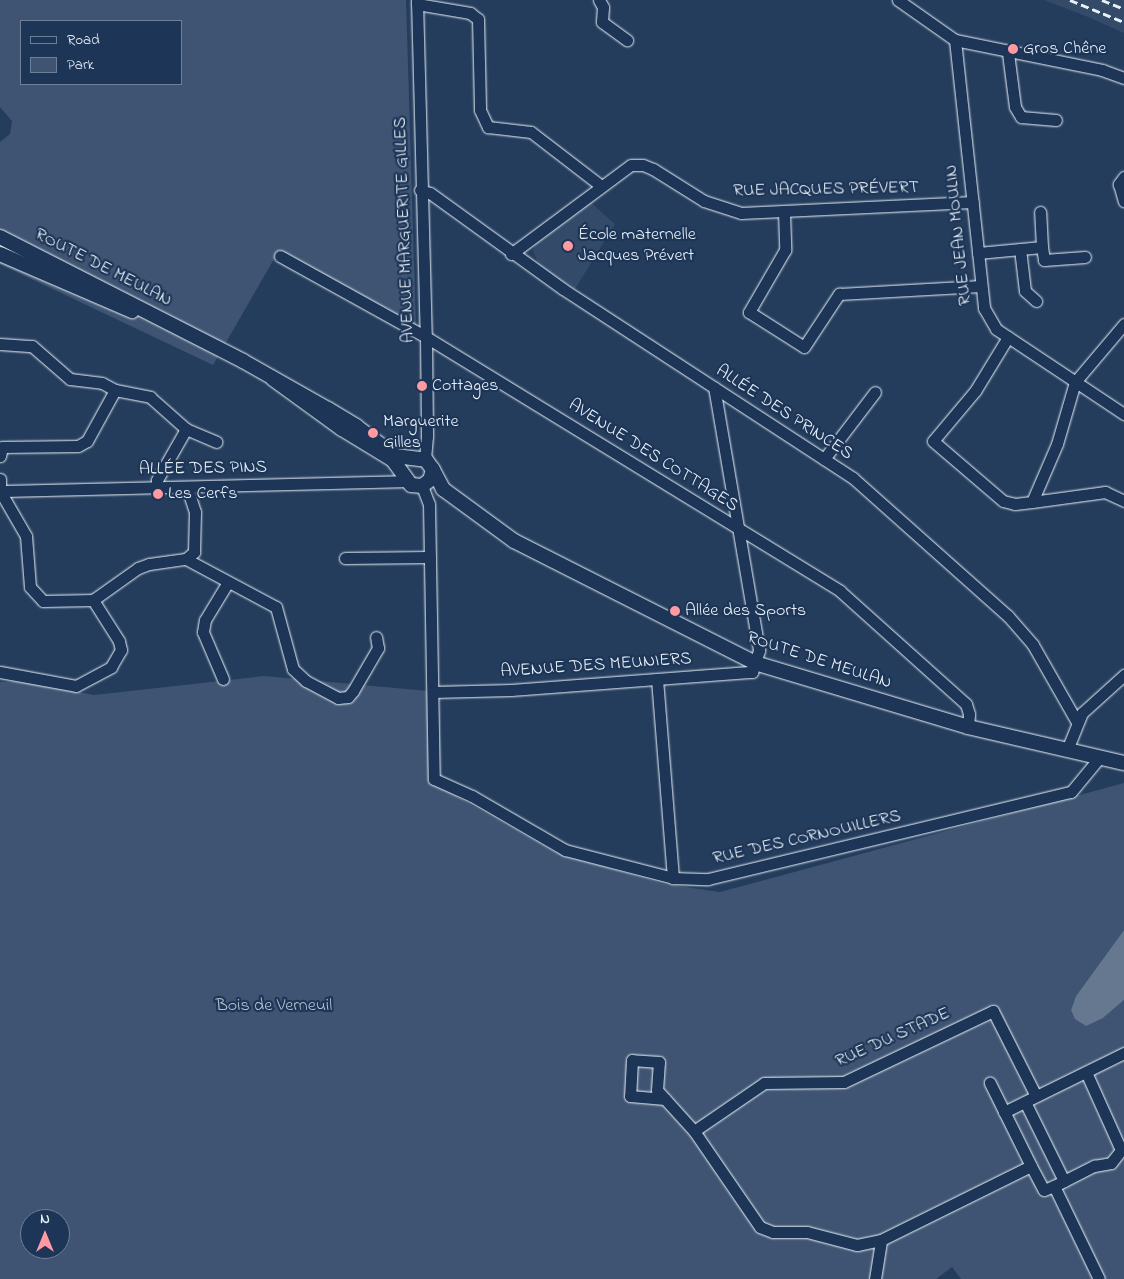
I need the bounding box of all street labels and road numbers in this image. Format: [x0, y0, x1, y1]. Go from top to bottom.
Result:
street label: AVENUE MARGUERITE GILLES [390, 117, 420, 343]
street label: RUE JEAN MOULIN [941, 164, 977, 306]
street label: RUE JACQUES PRÉVERT [733, 178, 919, 202]
street label: ROUTE DE MEULAN [31, 224, 175, 312]
street label: ALLÉE DES PRINCES [711, 361, 857, 465]
street label: AVENUE DES COTTAGES [564, 395, 742, 517]
street label: ALLÉE DES PINS [139, 457, 267, 481]
street label: ROUTE DE MEULAN [744, 627, 894, 695]
street label: AVENUE DES MEUNIERS [500, 649, 692, 683]
street label: RUE DES CORNOUILLERS [711, 806, 903, 870]
street label: RUE DU STADE [832, 1003, 954, 1073]

